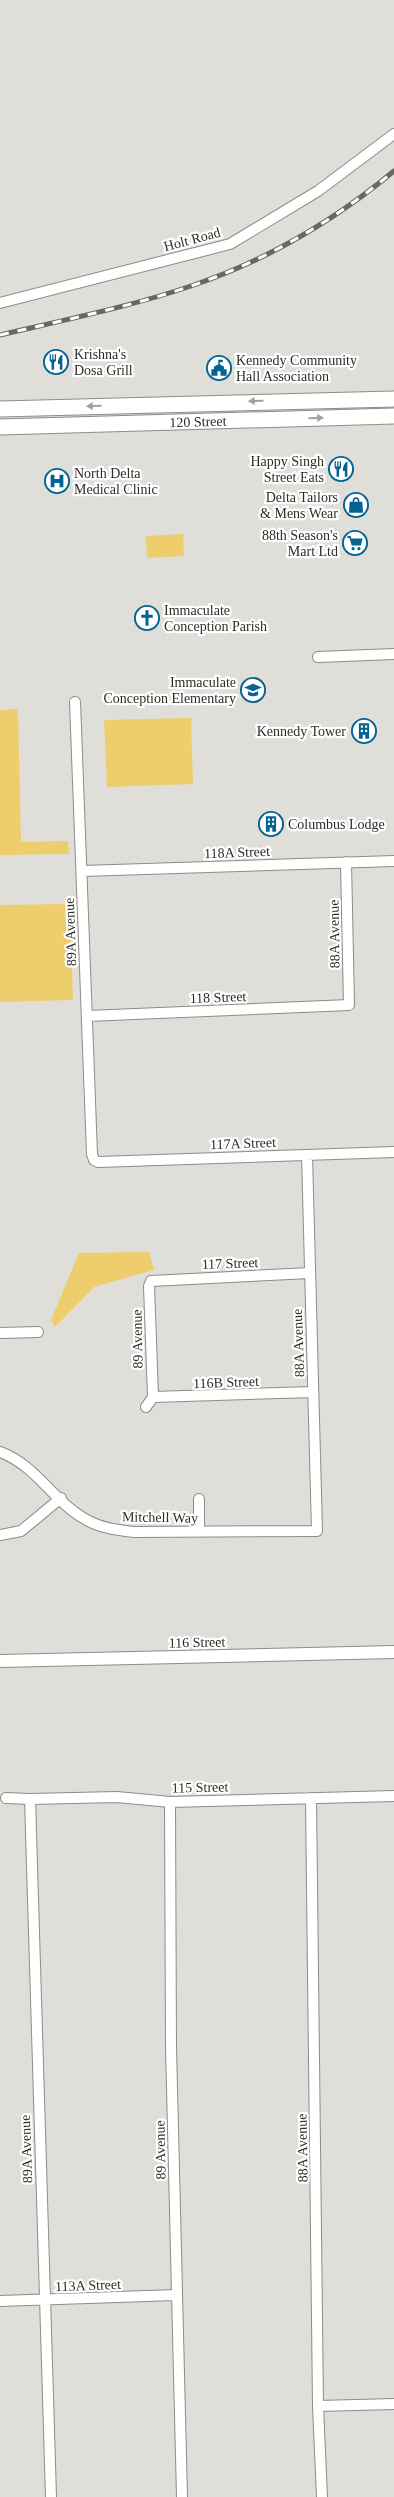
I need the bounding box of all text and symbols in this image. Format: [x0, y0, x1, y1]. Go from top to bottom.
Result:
street label: Holt Road [162, 225, 222, 254]
place label: Krishna's Dosa Grill [74, 347, 133, 378]
restaurant icon: Krishna's Dosa Grill [43, 349, 69, 375]
place label: Kennedy Community Hall Association [236, 353, 357, 384]
public building icon: Kennedy Community Hall Association [206, 355, 232, 381]
one-way arrow [248, 398, 264, 406]
one-way arrow [85, 402, 101, 410]
street label: 120 Street [169, 414, 227, 430]
one-way arrow [308, 414, 324, 422]
place label: Happy Singh Street Eats [251, 454, 324, 485]
restaurant icon: Happy Singh Street Eats [328, 456, 354, 482]
place label: North Delta Medical Clinic [74, 466, 158, 497]
hospital icon: North Delta Medical Clinic [44, 468, 70, 494]
place label: Delta Tailors & Mens Wear [260, 490, 338, 521]
shop icon: Delta Tailors & Mens Wear [343, 492, 369, 518]
place label: 88th Season's Mart Ltd [262, 528, 338, 559]
supermarket icon: 88th Season's Mart Ltd [342, 530, 368, 556]
place label: Immaculate Conception Parish [164, 603, 267, 634]
church icon: Immaculate Conception Parish [134, 605, 160, 631]
place label: Immaculate Conception Elementary [103, 675, 236, 706]
school or university icon: Immaculate Conception Elementary [240, 677, 266, 703]
building icon: Kennedy Tower [351, 718, 377, 744]
place label: Kennedy Tower [257, 724, 346, 739]
building icon: Columbus Lodge [258, 811, 284, 837]
place label: Columbus Lodge [288, 817, 385, 832]
street label: 118A Street [204, 844, 270, 861]
street label: 89A Avenue [62, 897, 79, 967]
street label: 88A Avenue [326, 900, 343, 968]
street label: 118 Street [189, 989, 247, 1006]
street label: 117A Street [210, 1135, 276, 1152]
street label: 117 Street [201, 1255, 259, 1272]
street label: 88A Avenue [290, 1308, 307, 1378]
street label: 89 Avenue [129, 1309, 146, 1369]
street label: 116B Street [193, 1374, 259, 1391]
street label: Mitchell Way [122, 1509, 198, 1526]
street label: 116 Street [169, 1635, 226, 1650]
street label: 115 Street [172, 1780, 229, 1795]
street label: 89A Avenue [18, 2114, 35, 2184]
street label: 88A Avenue [294, 2114, 311, 2182]
street label: 89 Avenue [152, 2120, 169, 2180]
street label: 113A Street [55, 2277, 121, 2294]

